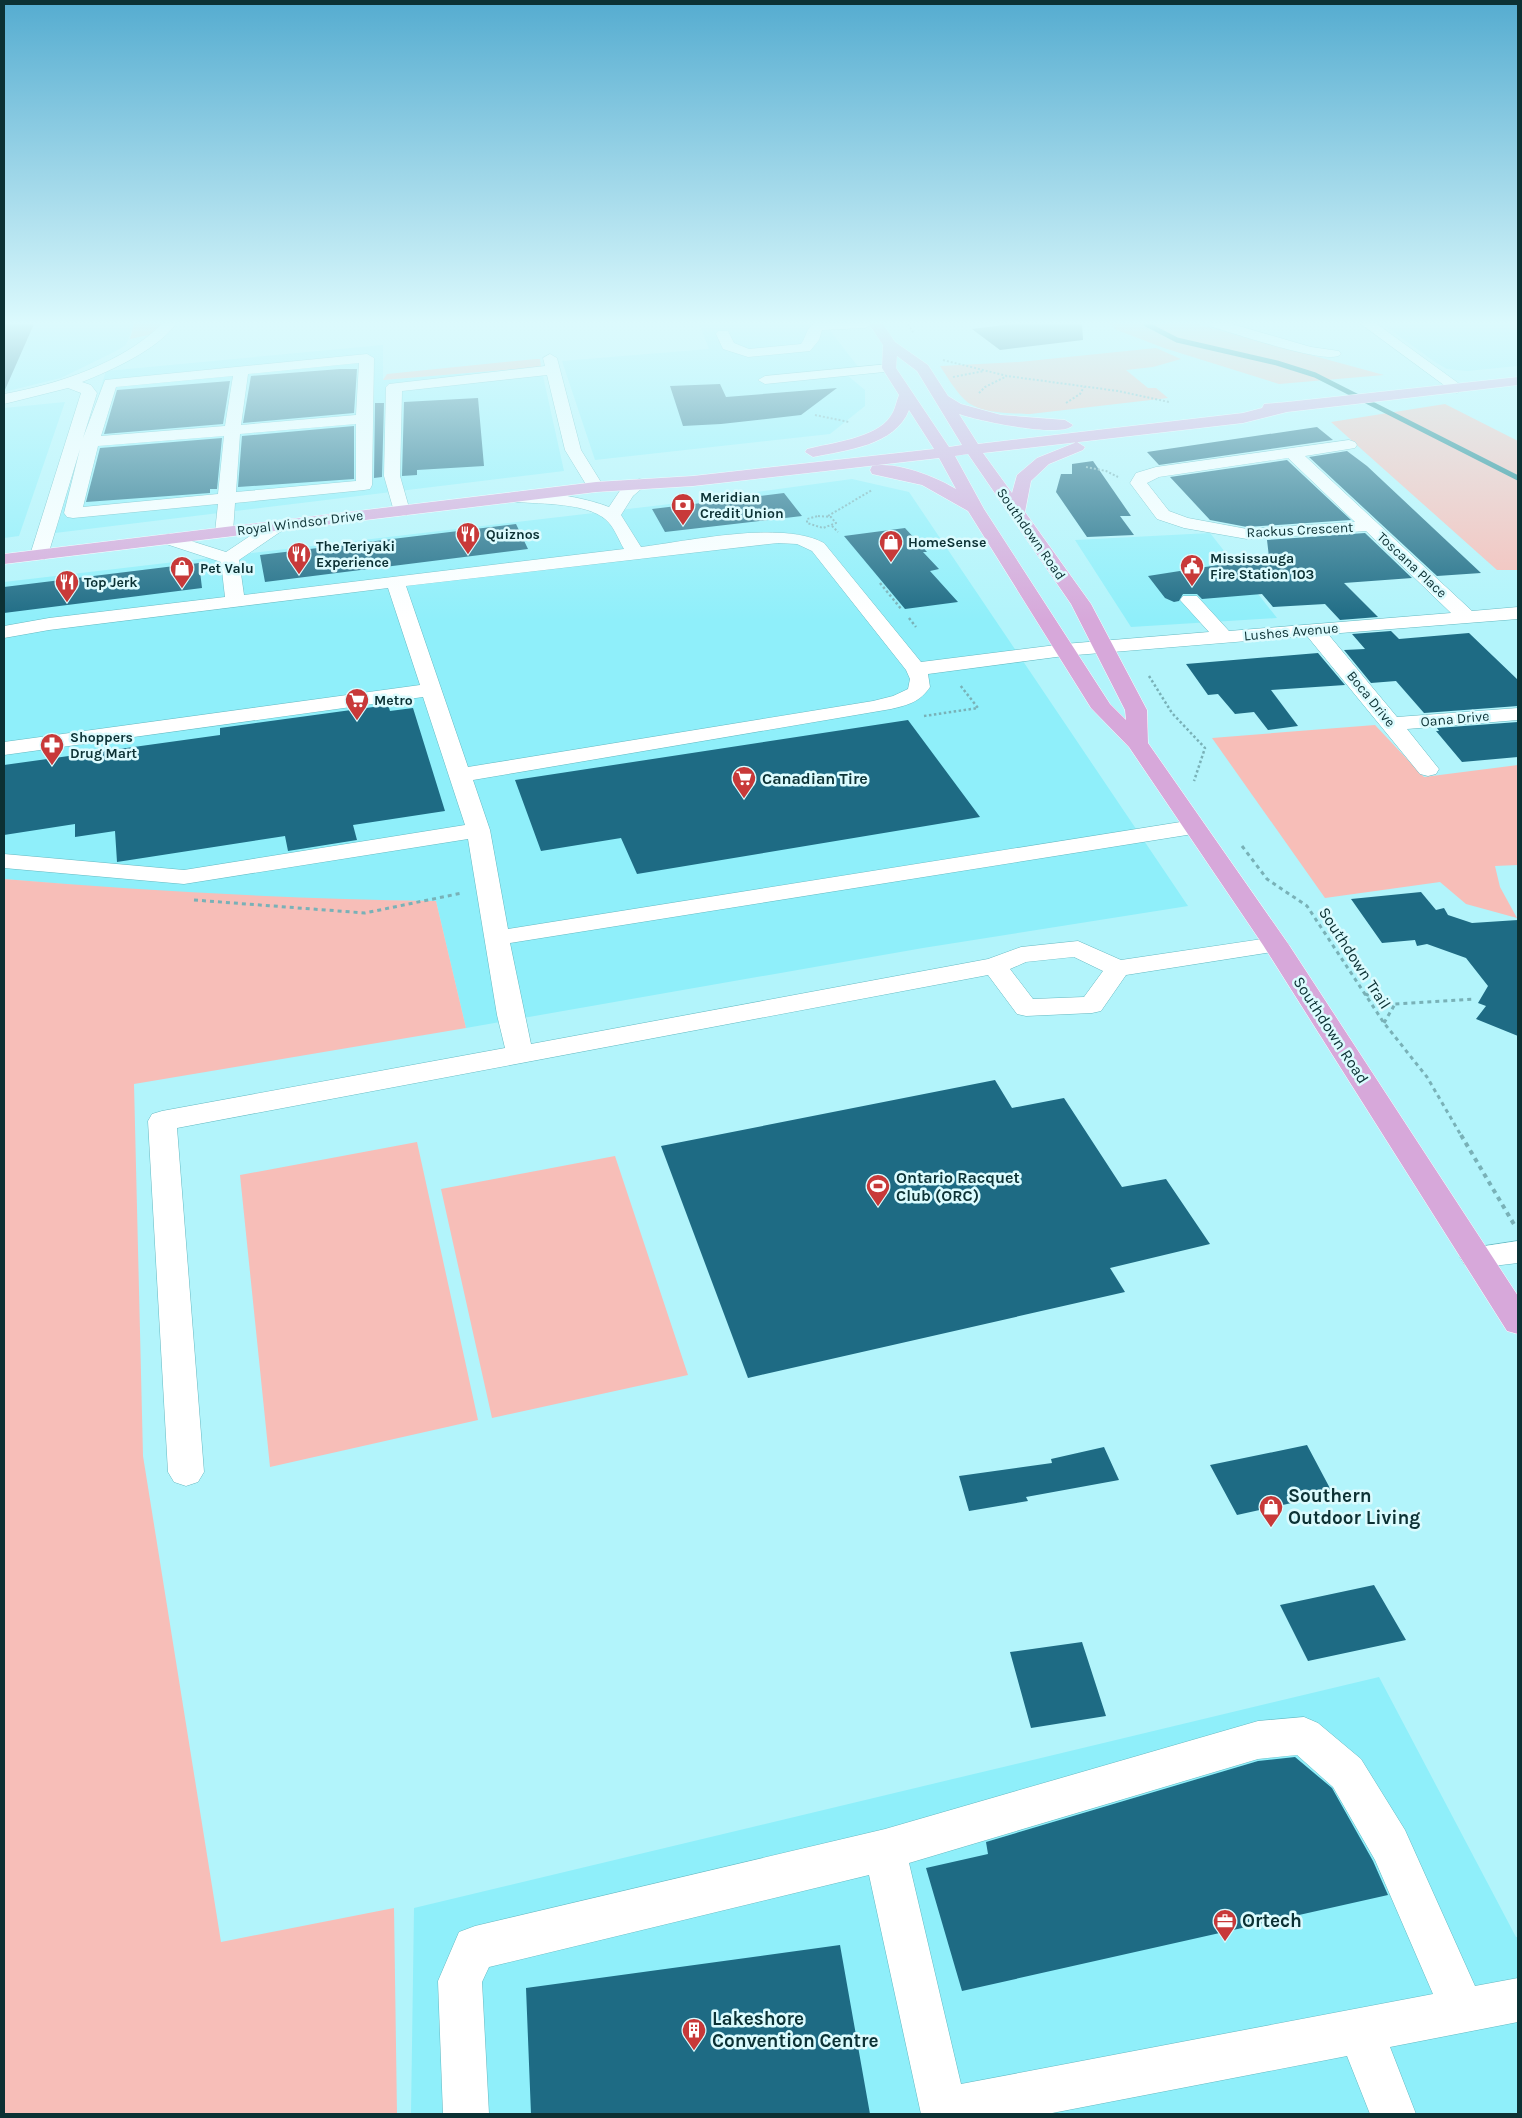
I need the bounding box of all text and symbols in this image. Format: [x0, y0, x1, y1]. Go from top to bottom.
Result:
street label: Southdown Road [993, 485, 1069, 583]
place label: Meridian Credit Union [700, 489, 784, 522]
bank icon: Meridian Credit Union [670, 492, 696, 526]
street label: Royal Windsor Drive [236, 507, 364, 539]
street label: Rackus Crescent [1246, 519, 1354, 541]
restaurant icon: Quiznos [455, 521, 481, 555]
place label: Quiznos [486, 526, 540, 543]
street label: Toscana Place [1374, 528, 1450, 602]
shop icon: HomeSense [878, 529, 904, 563]
place label: HomeSense [908, 534, 986, 551]
place label: The Teriyaki Experience [316, 538, 395, 571]
restaurant icon: The Teriyaki Experience [286, 541, 312, 575]
place label: Mississauga Fire Station 103 [1210, 550, 1314, 583]
public building icon: Mississauga Fire Station 103 [1179, 553, 1205, 587]
shop icon: Pet Valu [169, 555, 195, 589]
place label: Pet Valu [200, 560, 254, 577]
restaurant icon: Top Jerk [54, 569, 80, 603]
place label: Top Jerk [84, 574, 138, 591]
street label: Lushes Avenue [1243, 619, 1339, 645]
street label: Boca Drive [1343, 667, 1399, 731]
supermarket icon: Metro [344, 687, 370, 721]
place label: Metro [374, 692, 413, 709]
street label: Oana Drive [1420, 708, 1490, 730]
place label: Shoppers Drug Mart [70, 729, 138, 762]
pharmacy icon: Shoppers Drug Mart [39, 732, 65, 766]
supermarket icon: Canadian Tire [731, 765, 757, 799]
place label: Canadian Tire [762, 769, 868, 788]
street label: Southdown Trail [1315, 903, 1395, 1013]
street label: Southdown Road [1289, 973, 1373, 1087]
place label: Ontario Racquet Club (ORC) [896, 1168, 1020, 1205]
sports icon: Ontario Racquet Club (ORC) [865, 1173, 891, 1207]
place label: Southern Outdoor Living [1288, 1485, 1420, 1529]
shop icon: Southern Outdoor Living [1258, 1494, 1284, 1528]
office icon: Ortech [1212, 1908, 1238, 1942]
place label: Ortech [1242, 1910, 1302, 1932]
place label: Lakeshore Convention Centre [712, 2008, 879, 2052]
building icon: Lakeshore Convention Centre [681, 2017, 707, 2051]

